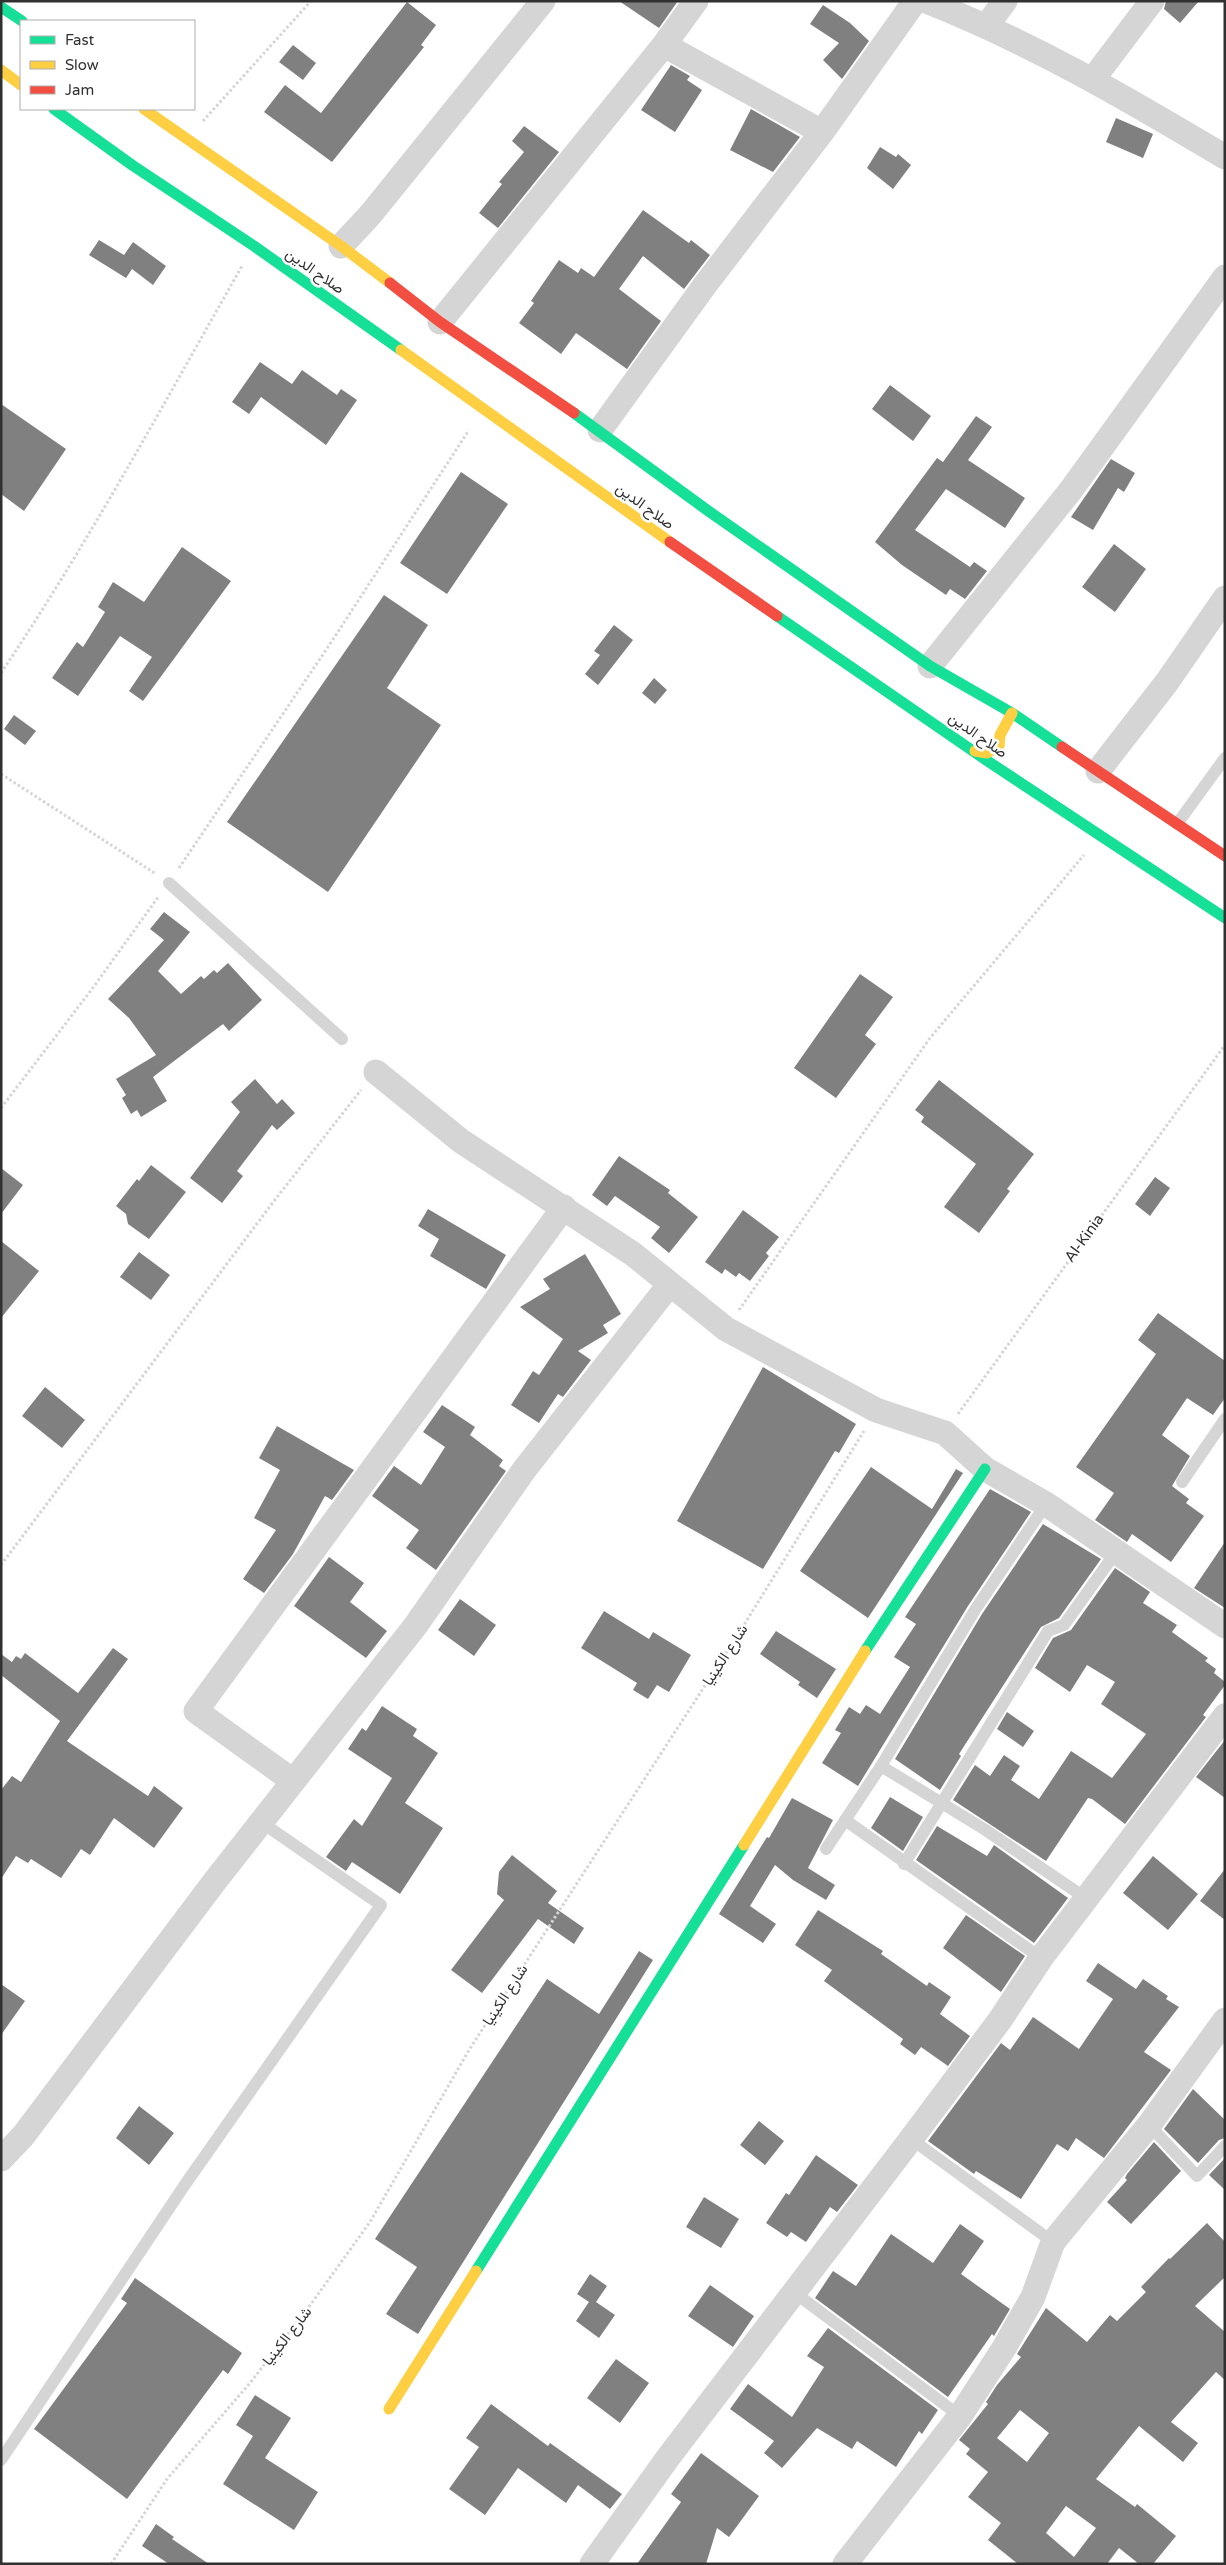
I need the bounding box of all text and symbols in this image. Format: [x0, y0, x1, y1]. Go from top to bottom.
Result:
legend [20, 20, 195, 110]
text: Fast [65, 31, 95, 49]
text: Slow [65, 56, 99, 74]
text: Jam [65, 81, 94, 99]
street label: صلاح الدين [281, 244, 348, 299]
street label: صلاح الدين [611, 479, 678, 535]
street label: صلاح الدين [944, 708, 1011, 763]
street label: Al-Kinia [1061, 1210, 1107, 1266]
street label: شارع الكينيا [699, 1621, 753, 1690]
street label: شارع الكينيا [479, 1961, 533, 2030]
street label: شارع الكينيا [259, 2303, 317, 2370]

